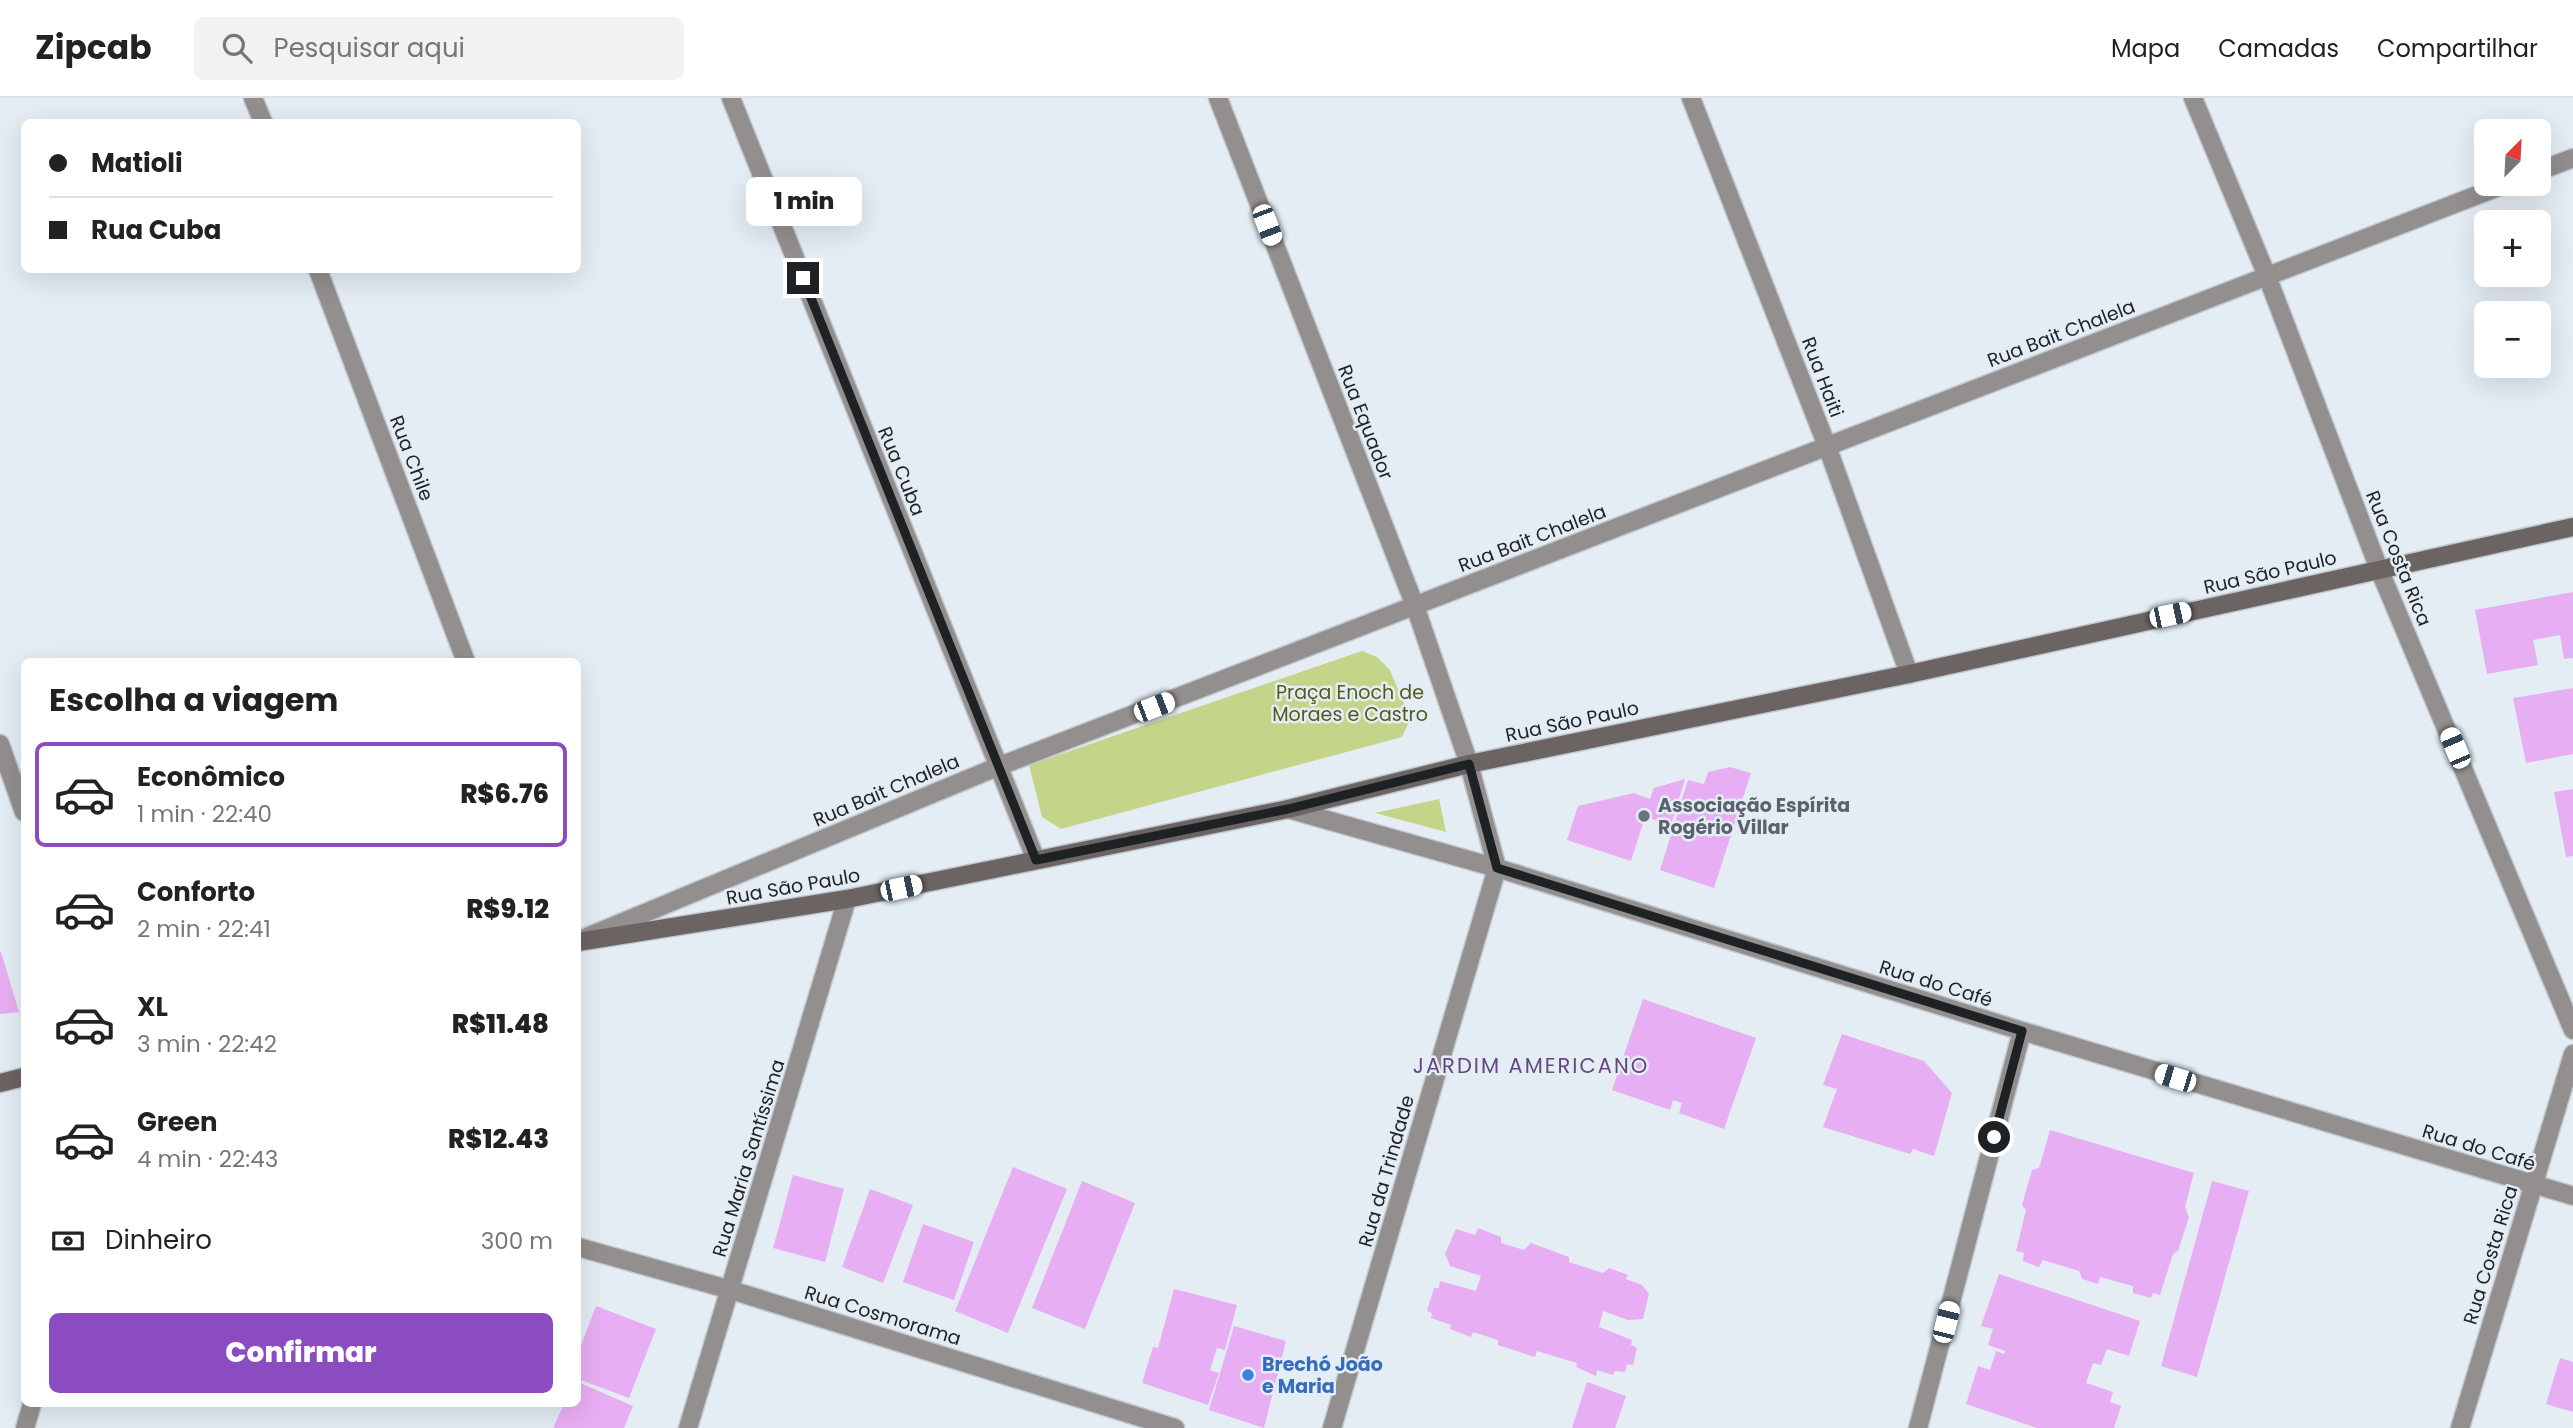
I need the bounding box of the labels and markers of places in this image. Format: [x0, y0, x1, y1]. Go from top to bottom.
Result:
place label: Associação Espírita Rogério Villar [1658, 792, 1850, 841]
marker: Associação Espírita Rogério Villar [1636, 808, 1652, 824]
place label: Brechó João e Maria [1262, 1351, 1383, 1400]
marker: Brechó João e Maria [1240, 1367, 1256, 1383]

